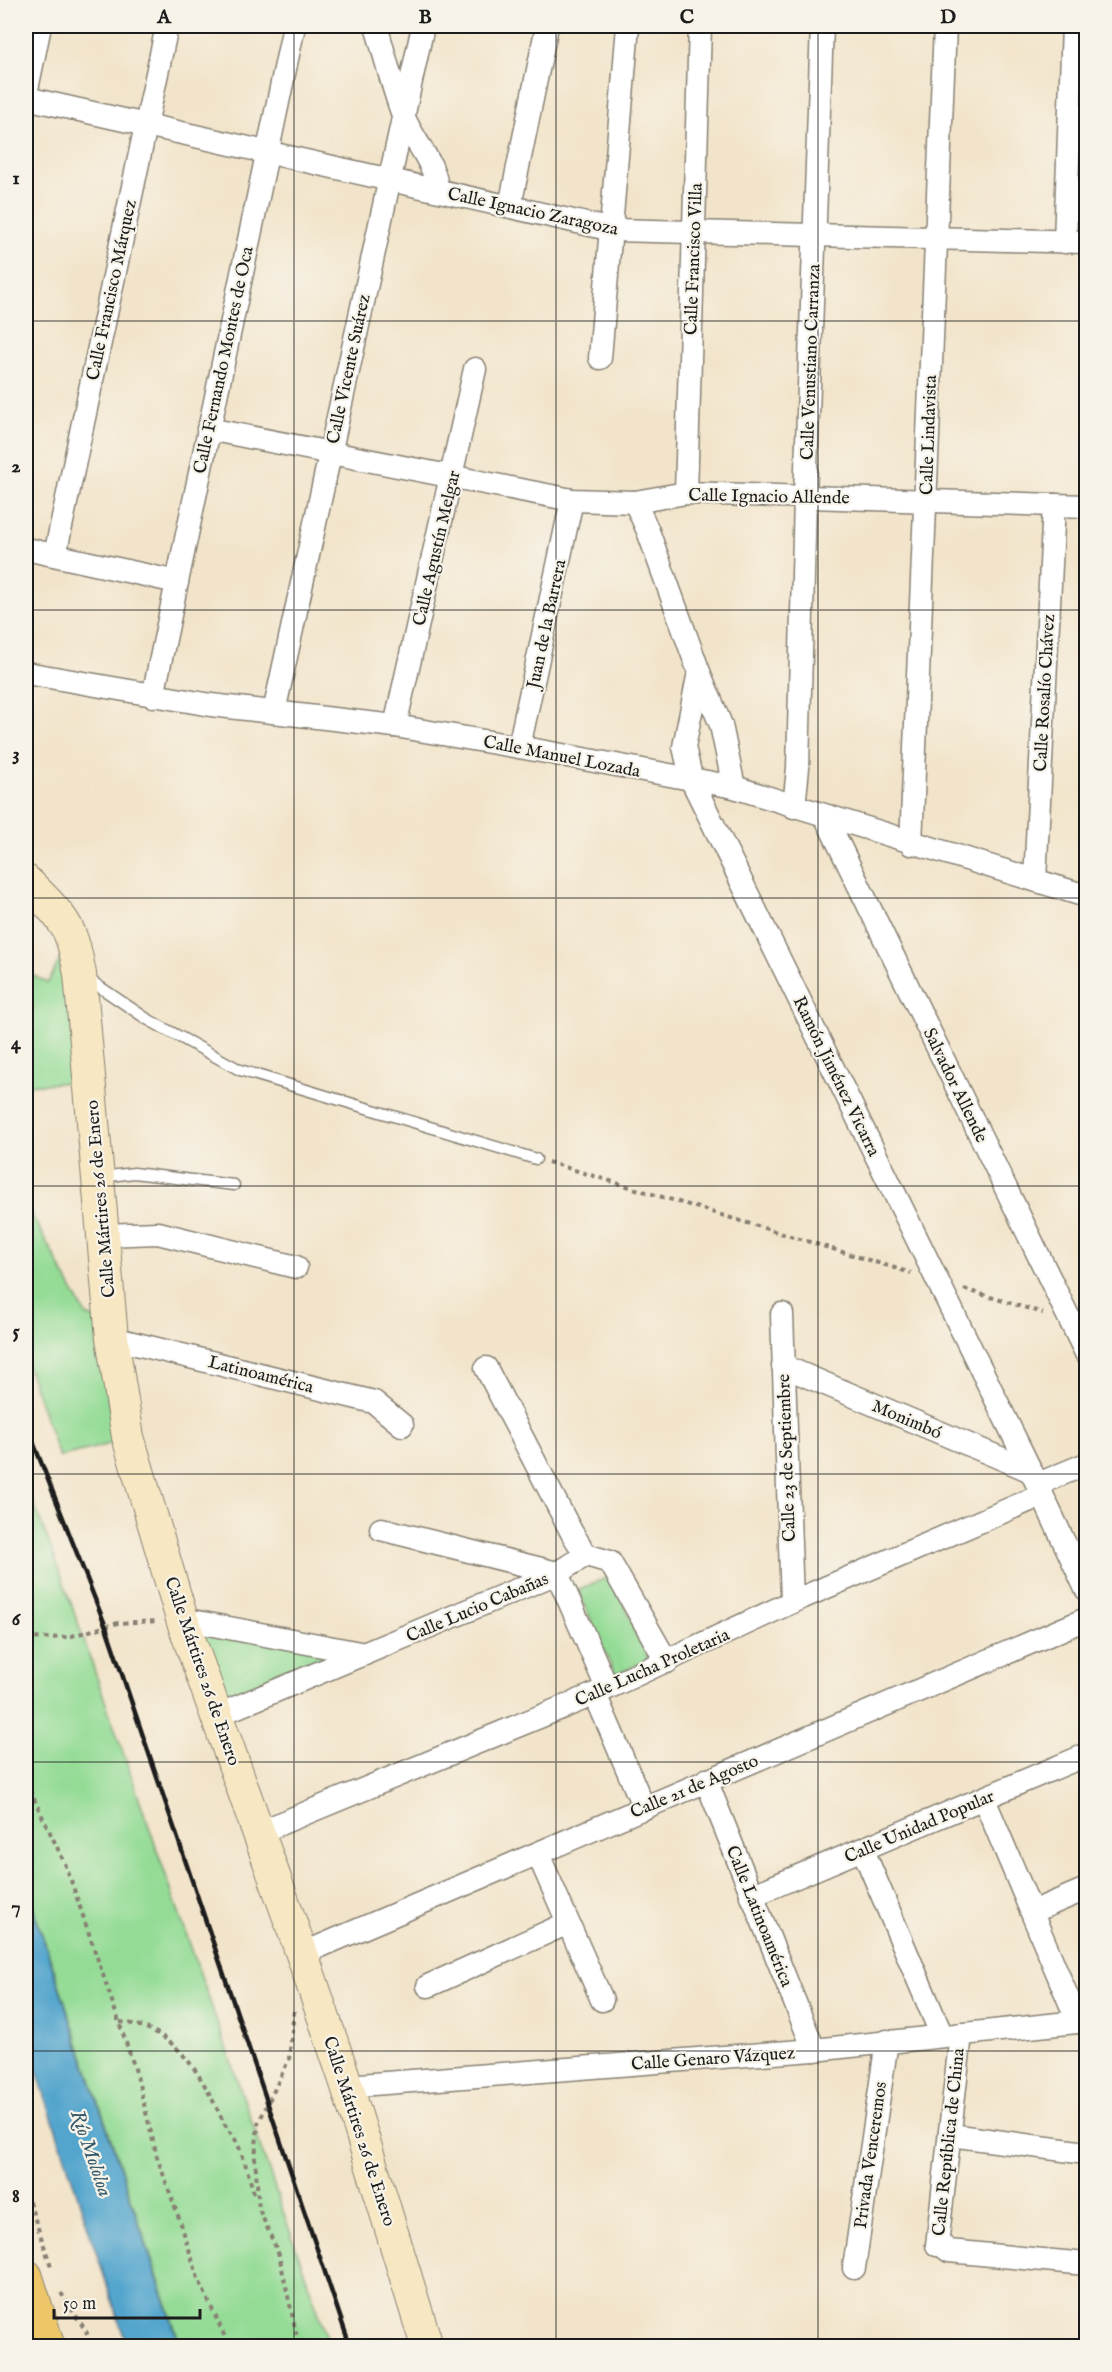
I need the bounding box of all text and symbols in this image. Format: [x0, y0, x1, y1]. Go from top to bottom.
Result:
text: A [156, 5, 172, 30]
text: B [418, 5, 432, 30]
text: C [680, 5, 694, 30]
text: D [940, 5, 956, 30]
text: 1 [12, 166, 20, 191]
street label: Calle Francisco Villa [680, 182, 709, 336]
street label: Calle Ignacio Zaragoza [445, 183, 620, 242]
street label: Calle Francisco Márquez [82, 198, 143, 383]
street label: Calle Fernando Montes de Oca [189, 244, 260, 476]
street label: Calle Venustiano Carranza [797, 263, 826, 460]
street label: Calle Vicente Suárez [322, 292, 377, 446]
street label: Calle Lindavista [916, 374, 943, 495]
text: 2 [11, 454, 21, 479]
street label: Calle Agustín Melgar [408, 468, 467, 628]
street label: Calle Ignacio Allende [688, 485, 850, 510]
street label: Juan de la Barrera [522, 557, 572, 693]
street label: Calle Rosalío Chávez [1030, 614, 1061, 772]
street label: Calle Manuel Lozada [481, 731, 642, 784]
text: 3 [12, 742, 20, 767]
street label: Ramón Jiménez Vicarra [787, 993, 885, 1161]
street label: Salvador Allende [917, 1025, 992, 1147]
text: 4 [11, 1031, 22, 1056]
street label: Calle Mártires 26 de Enero [81, 1099, 122, 1299]
text: 5 [12, 1319, 20, 1344]
street label: Latinoamérica [206, 1351, 316, 1400]
street label: Calle 23 de Septiembre [773, 1373, 802, 1542]
street label: Monimbó [868, 1395, 945, 1446]
street label: Calle Lucio Cabañas [403, 1568, 552, 1649]
street label: Calle Mártires 26 de Enero [158, 1574, 245, 1769]
text: 6 [12, 1607, 22, 1632]
street label: Calle Lucha Proletaria [572, 1624, 734, 1713]
street label: Calle 21 de Agosto [627, 1750, 762, 1825]
street label: Calle Unidad Popular [841, 1785, 998, 1869]
street label: Calle Latinoamérica [720, 1843, 797, 1991]
text: 7 [11, 1895, 21, 1920]
street label: Calle Mártires 26 de Enero [317, 2034, 400, 2230]
street label: Calle Genaro Vázquez [630, 2042, 796, 2077]
street label: Calle República de China [928, 2047, 971, 2237]
street label: Privada Venceremos [850, 2080, 893, 2230]
water label: Río Mololoa [64, 2107, 117, 2200]
text: 8 [12, 2184, 20, 2209]
scale bar [54, 2282, 200, 2320]
text: 50 m [63, 2293, 96, 2316]

